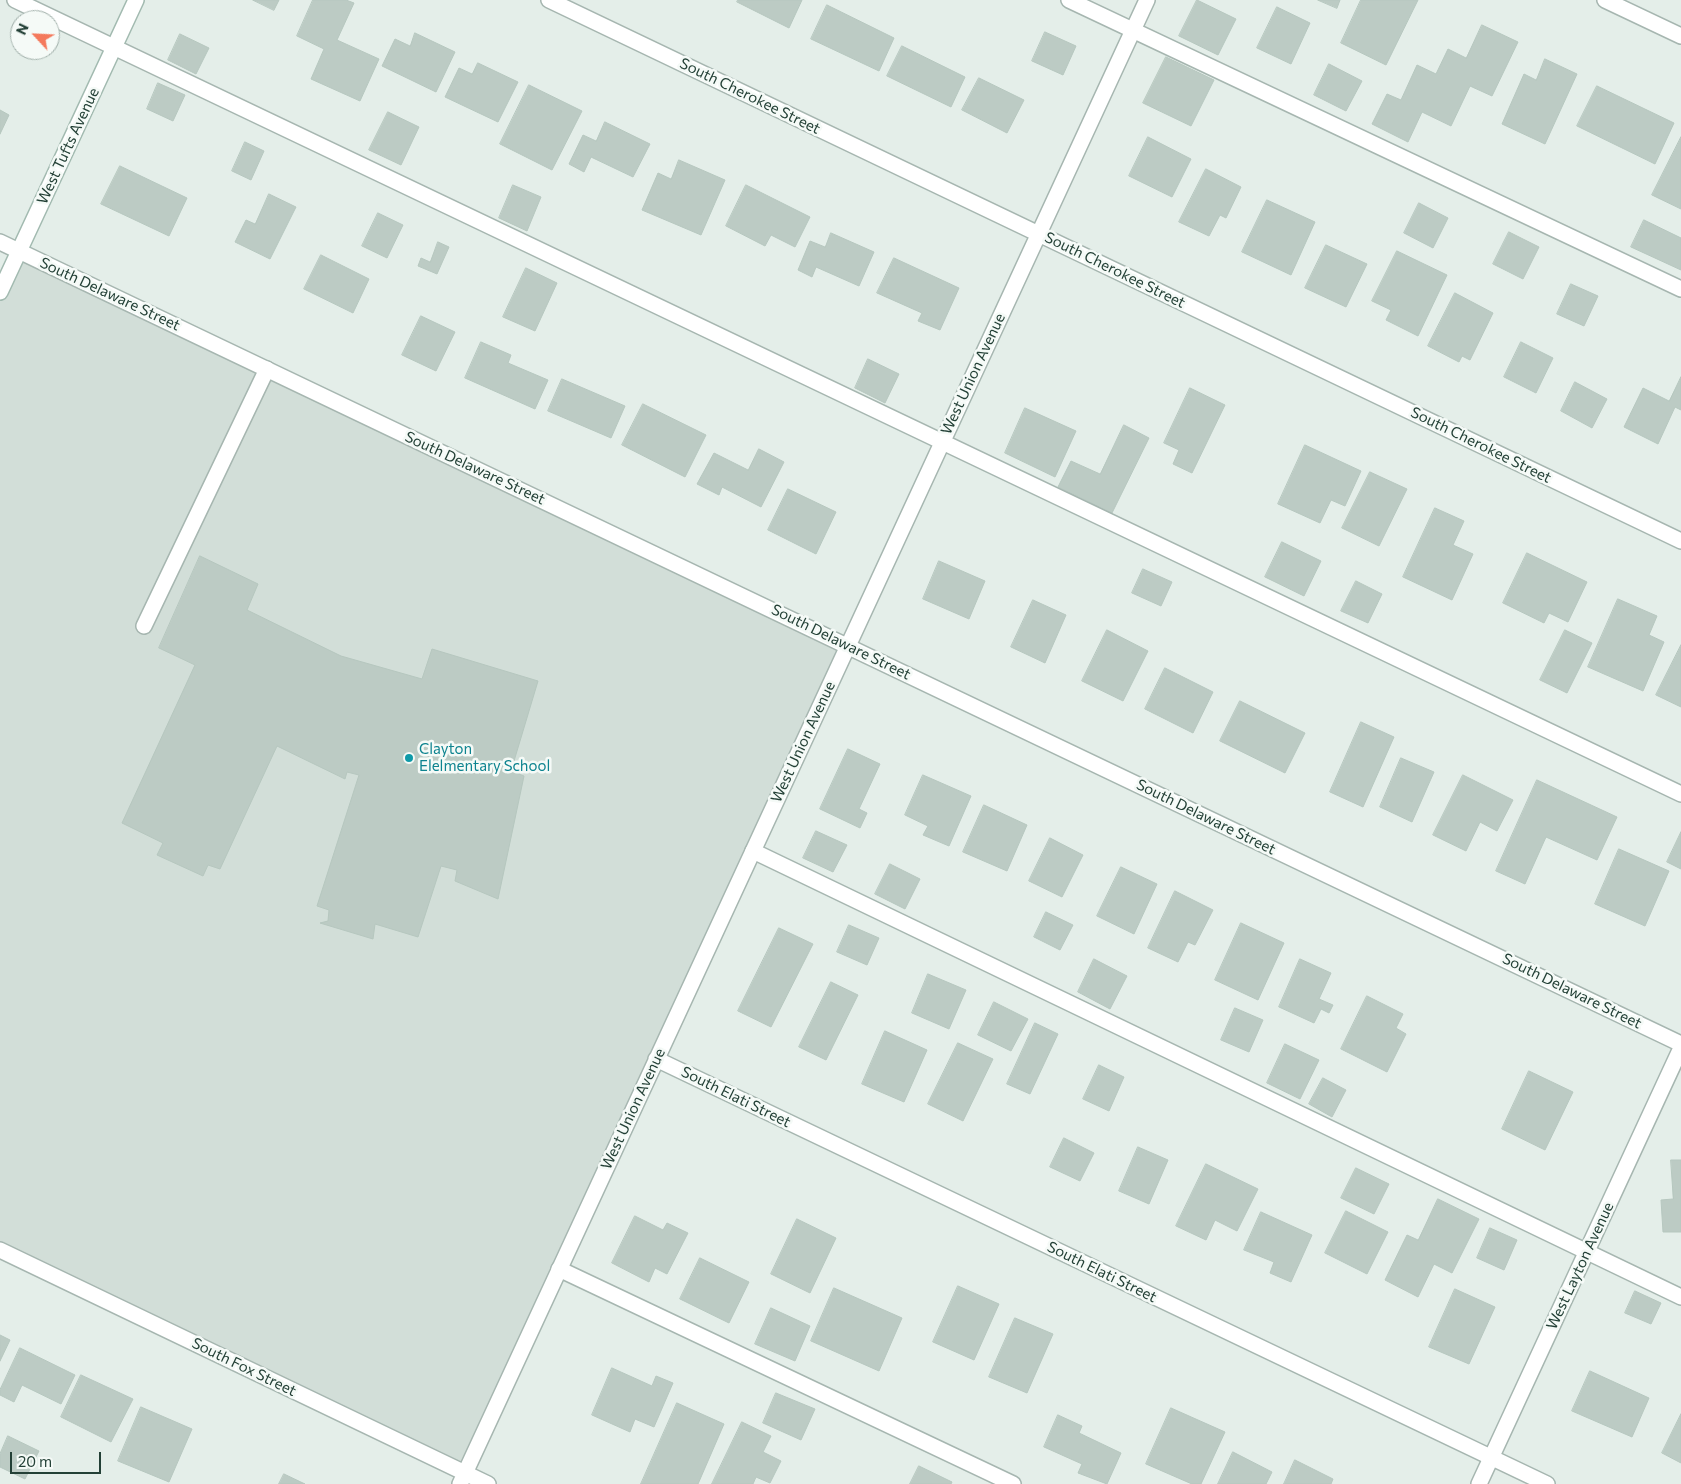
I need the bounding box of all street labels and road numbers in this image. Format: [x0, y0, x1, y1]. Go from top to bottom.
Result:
street label: South Cherokee Street [677, 54, 823, 138]
street label: West Tufts Avenue [33, 85, 103, 207]
street label: South Cherokee Street [1042, 228, 1188, 312]
street label: South Delaware Street [37, 254, 183, 334]
street label: West Union Avenue [937, 310, 1009, 438]
street label: South Cherokee Street [1408, 403, 1554, 487]
street label: South Delaware Street [402, 428, 548, 508]
street label: South Delaware Street [768, 600, 914, 684]
street label: West Union Avenue [767, 678, 839, 806]
street label: South Delaware Street [1133, 775, 1279, 859]
street label: South Delaware Street [1499, 949, 1645, 1033]
street label: West Union Avenue [597, 1045, 669, 1173]
street label: South Elati Street [678, 1063, 794, 1131]
street label: West Layton Avenue [1543, 1199, 1617, 1333]
street label: South Elati Street [1044, 1238, 1160, 1306]
street label: South Fox Street [189, 1334, 299, 1400]

